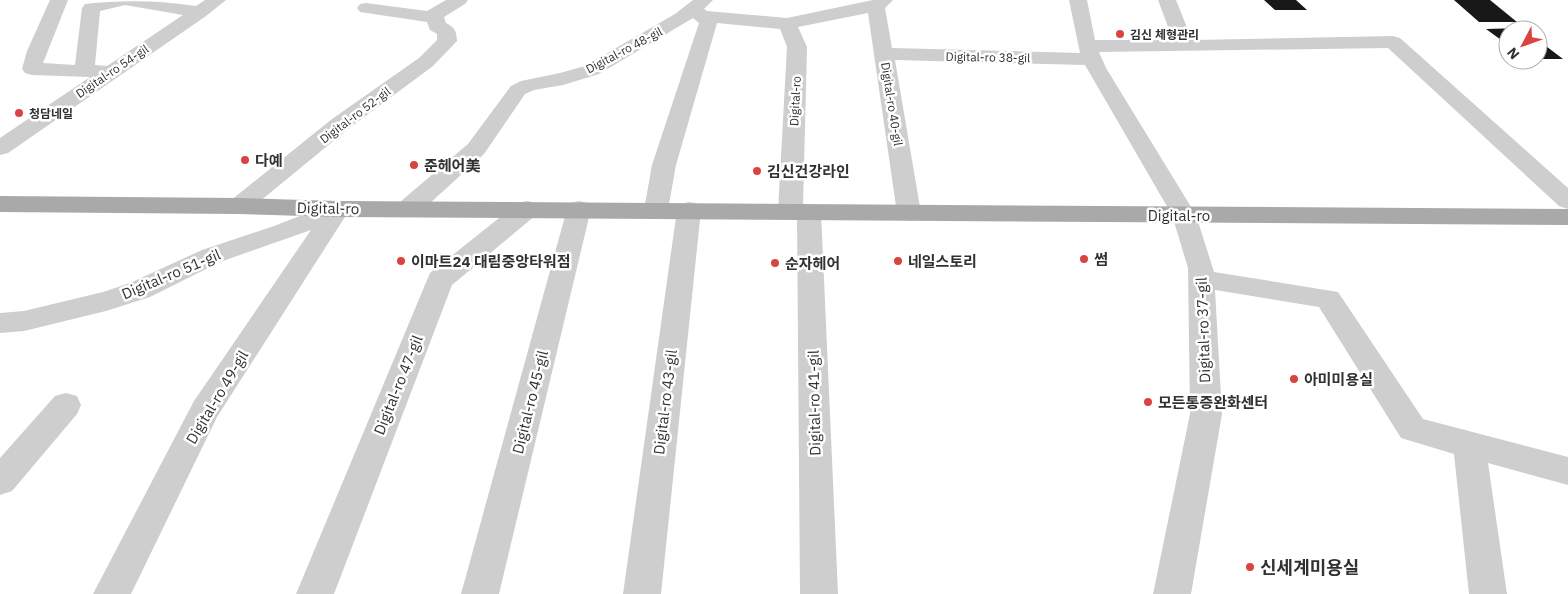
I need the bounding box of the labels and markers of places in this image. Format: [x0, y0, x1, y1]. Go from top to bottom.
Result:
place label: 김신 체형관리 [1130, 27, 1199, 42]
marker: 김신 체형관리 [1114, 28, 1126, 40]
place label: 청담네일 [29, 106, 73, 121]
marker: 청담네일 [13, 107, 25, 119]
place label: 다예 [255, 151, 283, 170]
marker: 다예 [239, 154, 251, 166]
place label: 준헤어美 [424, 156, 480, 175]
marker: 준헤어美 [408, 159, 420, 171]
place label: 김신건강라인 [767, 162, 850, 181]
marker: 김신건강라인 [751, 165, 763, 177]
place label: 썸 [1094, 250, 1108, 269]
place label: 이마트24 대림중앙타워점 [411, 252, 571, 271]
place label: 네일스토리 [908, 252, 977, 271]
marker: 썸 [1078, 253, 1090, 265]
place label: 순자헤어 [785, 254, 840, 273]
marker: 이마트24 대림중앙타워점 [395, 255, 407, 267]
marker: 네일스토리 [892, 255, 904, 267]
marker: 순자헤어 [769, 257, 781, 269]
place label: 아미미용실 [1304, 370, 1373, 389]
marker: 아미미용실 [1288, 373, 1300, 385]
place label: 모든통증완화센터 [1158, 393, 1268, 412]
marker: 모든통증완화센터 [1142, 396, 1154, 408]
place label: 신세계미용실 [1260, 556, 1359, 579]
marker: 신세계미용실 [1244, 561, 1256, 573]

